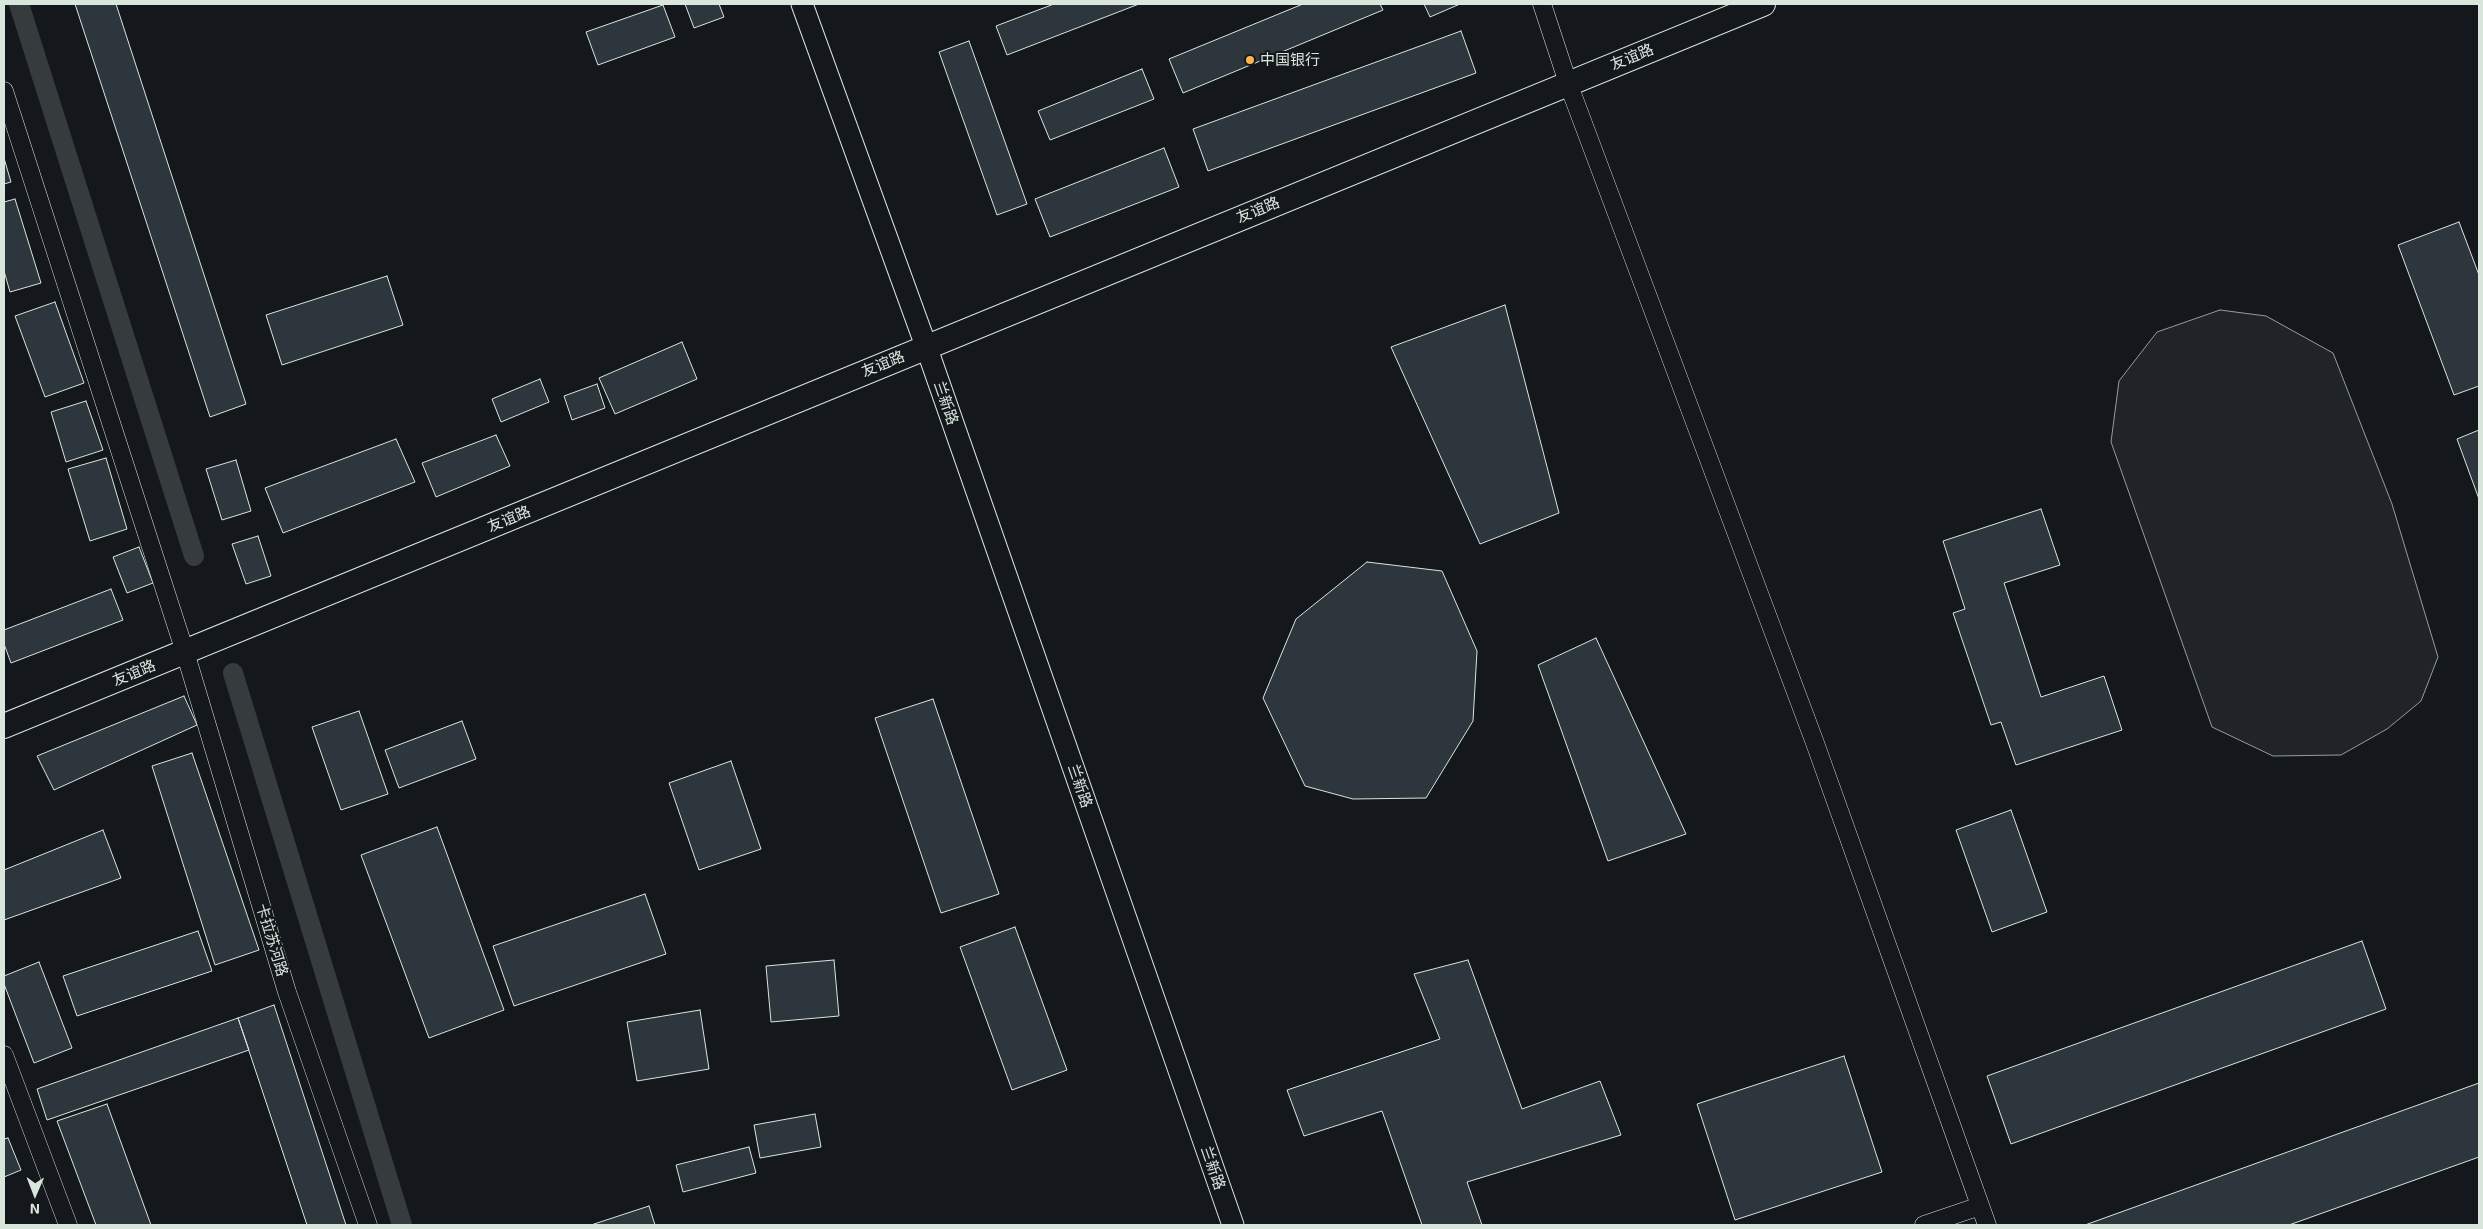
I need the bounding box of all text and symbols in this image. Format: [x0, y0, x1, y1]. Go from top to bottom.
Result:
street label: 友谊路 [1608, 40, 1656, 74]
place label: 中国银行 [1260, 51, 1320, 69]
marker: 中国银行 [1244, 54, 1256, 66]
street label: 友谊路 [1234, 193, 1282, 227]
street label: 友谊路 [859, 347, 907, 381]
street label: 兰新路 [930, 379, 962, 427]
street label: 友谊路 [485, 502, 533, 536]
street label: 友谊路 [110, 656, 158, 690]
street label: 兰新路 [1064, 762, 1096, 810]
street label: 卡拉苏河路 [252, 902, 292, 978]
street label: 兰新路 [1197, 1144, 1229, 1192]
north arrow [10, 1169, 60, 1219]
text: N [30, 1201, 40, 1218]

